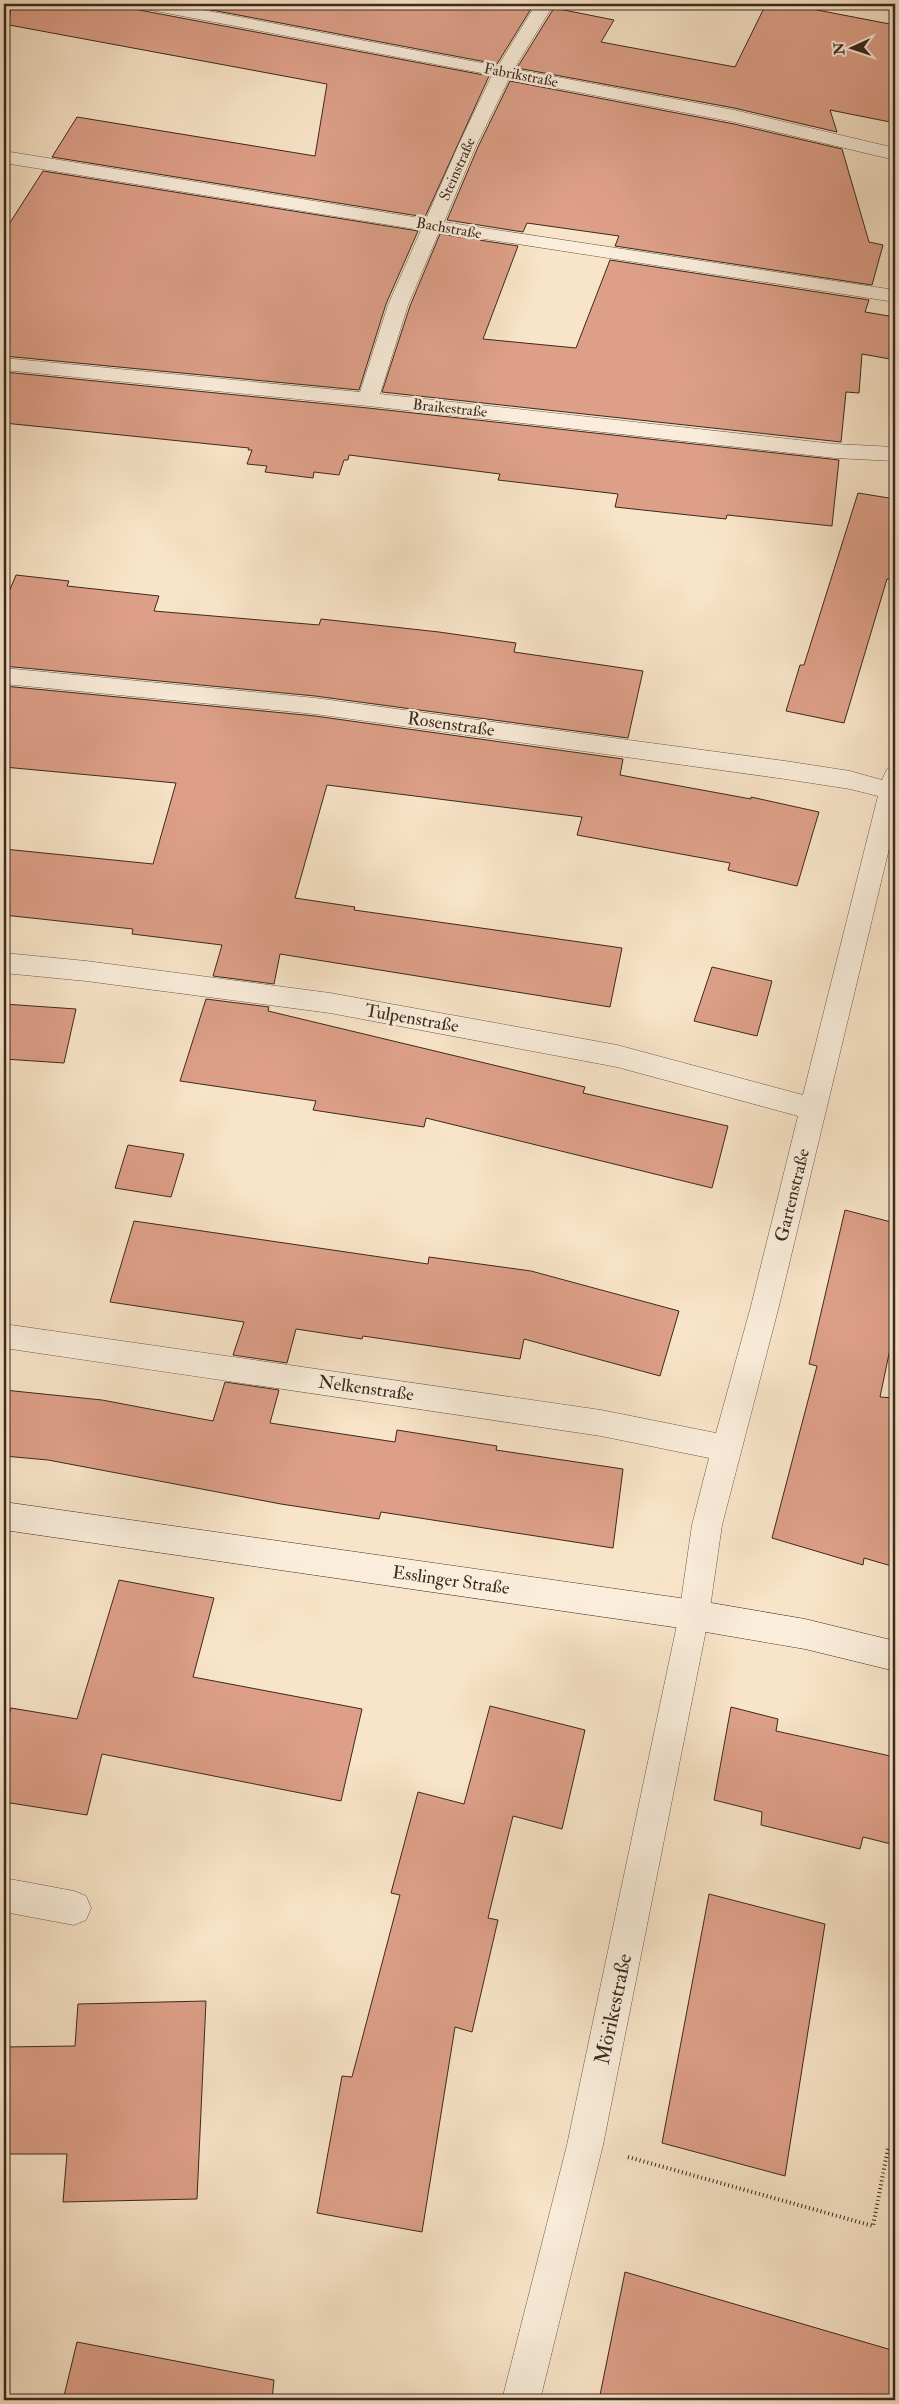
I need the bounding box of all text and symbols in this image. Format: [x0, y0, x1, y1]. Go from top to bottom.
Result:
north arrow [826, 22, 876, 72]
text: N [831, 41, 848, 56]
street label: Fabrikstraße [482, 59, 560, 92]
street label: Steinstraße [435, 135, 480, 204]
street label: Bachstraße [415, 213, 483, 244]
street label: Braikestraße [412, 395, 488, 422]
street label: Rosenstraße [406, 707, 496, 742]
street label: Tulpenstraße [363, 999, 461, 1038]
street label: Gartenstraße [770, 1146, 815, 1244]
street label: Nelkenstraße [317, 1370, 416, 1407]
street label: Esslinger Straße [391, 1561, 511, 1600]
street label: Mörikestraße [589, 1951, 638, 2067]

